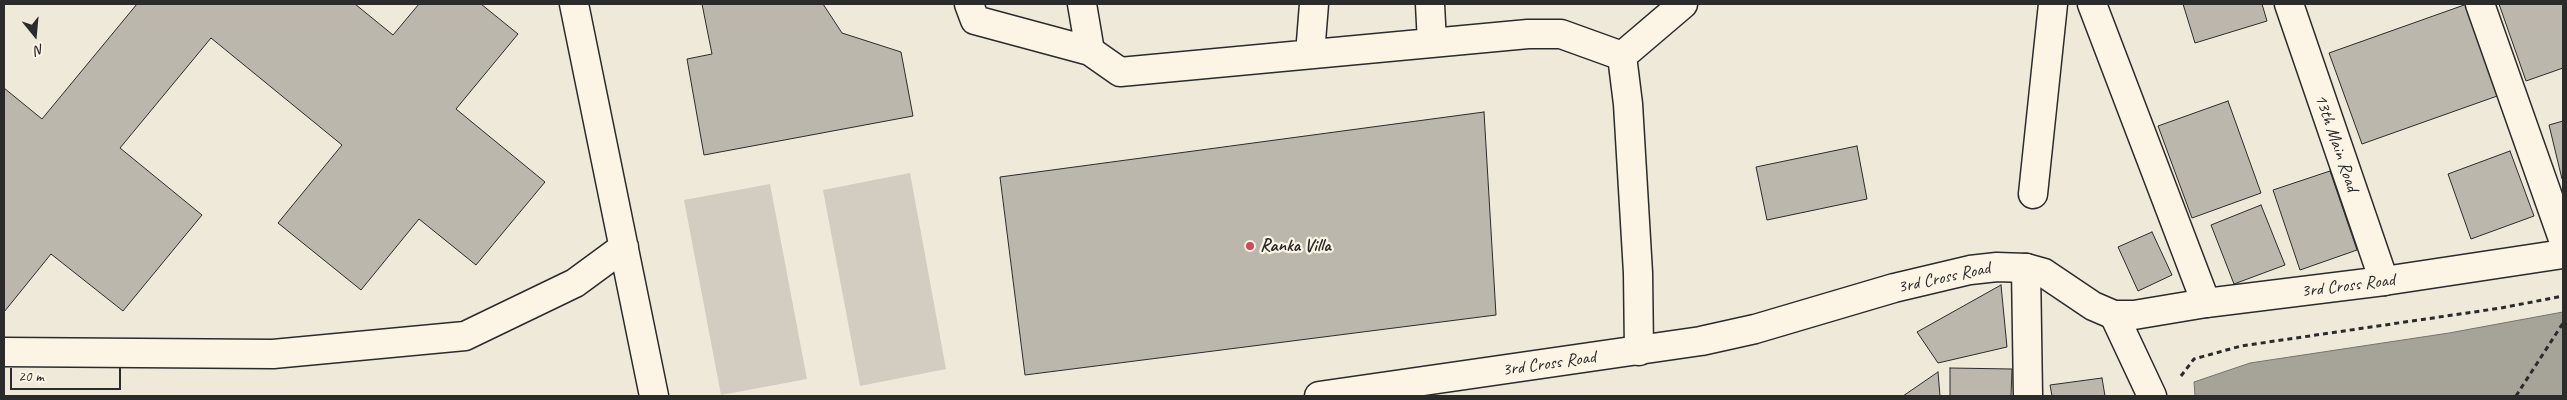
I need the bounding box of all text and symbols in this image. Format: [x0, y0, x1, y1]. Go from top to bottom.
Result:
north arrow [10, 10, 60, 60]
text: N [33, 40, 46, 59]
street label: 13th Main Road [2309, 92, 2363, 194]
place label: Ranka Villa [1260, 235, 1331, 257]
marker: Ranka Villa [1244, 240, 1256, 252]
street label: 3rd Cross Road [1896, 258, 1992, 298]
street label: 3rd Cross Road [2300, 270, 2396, 302]
street label: 3rd Cross Road [1501, 347, 1597, 381]
scale bar [12, 358, 124, 390]
text: 20 m [18, 367, 44, 386]

